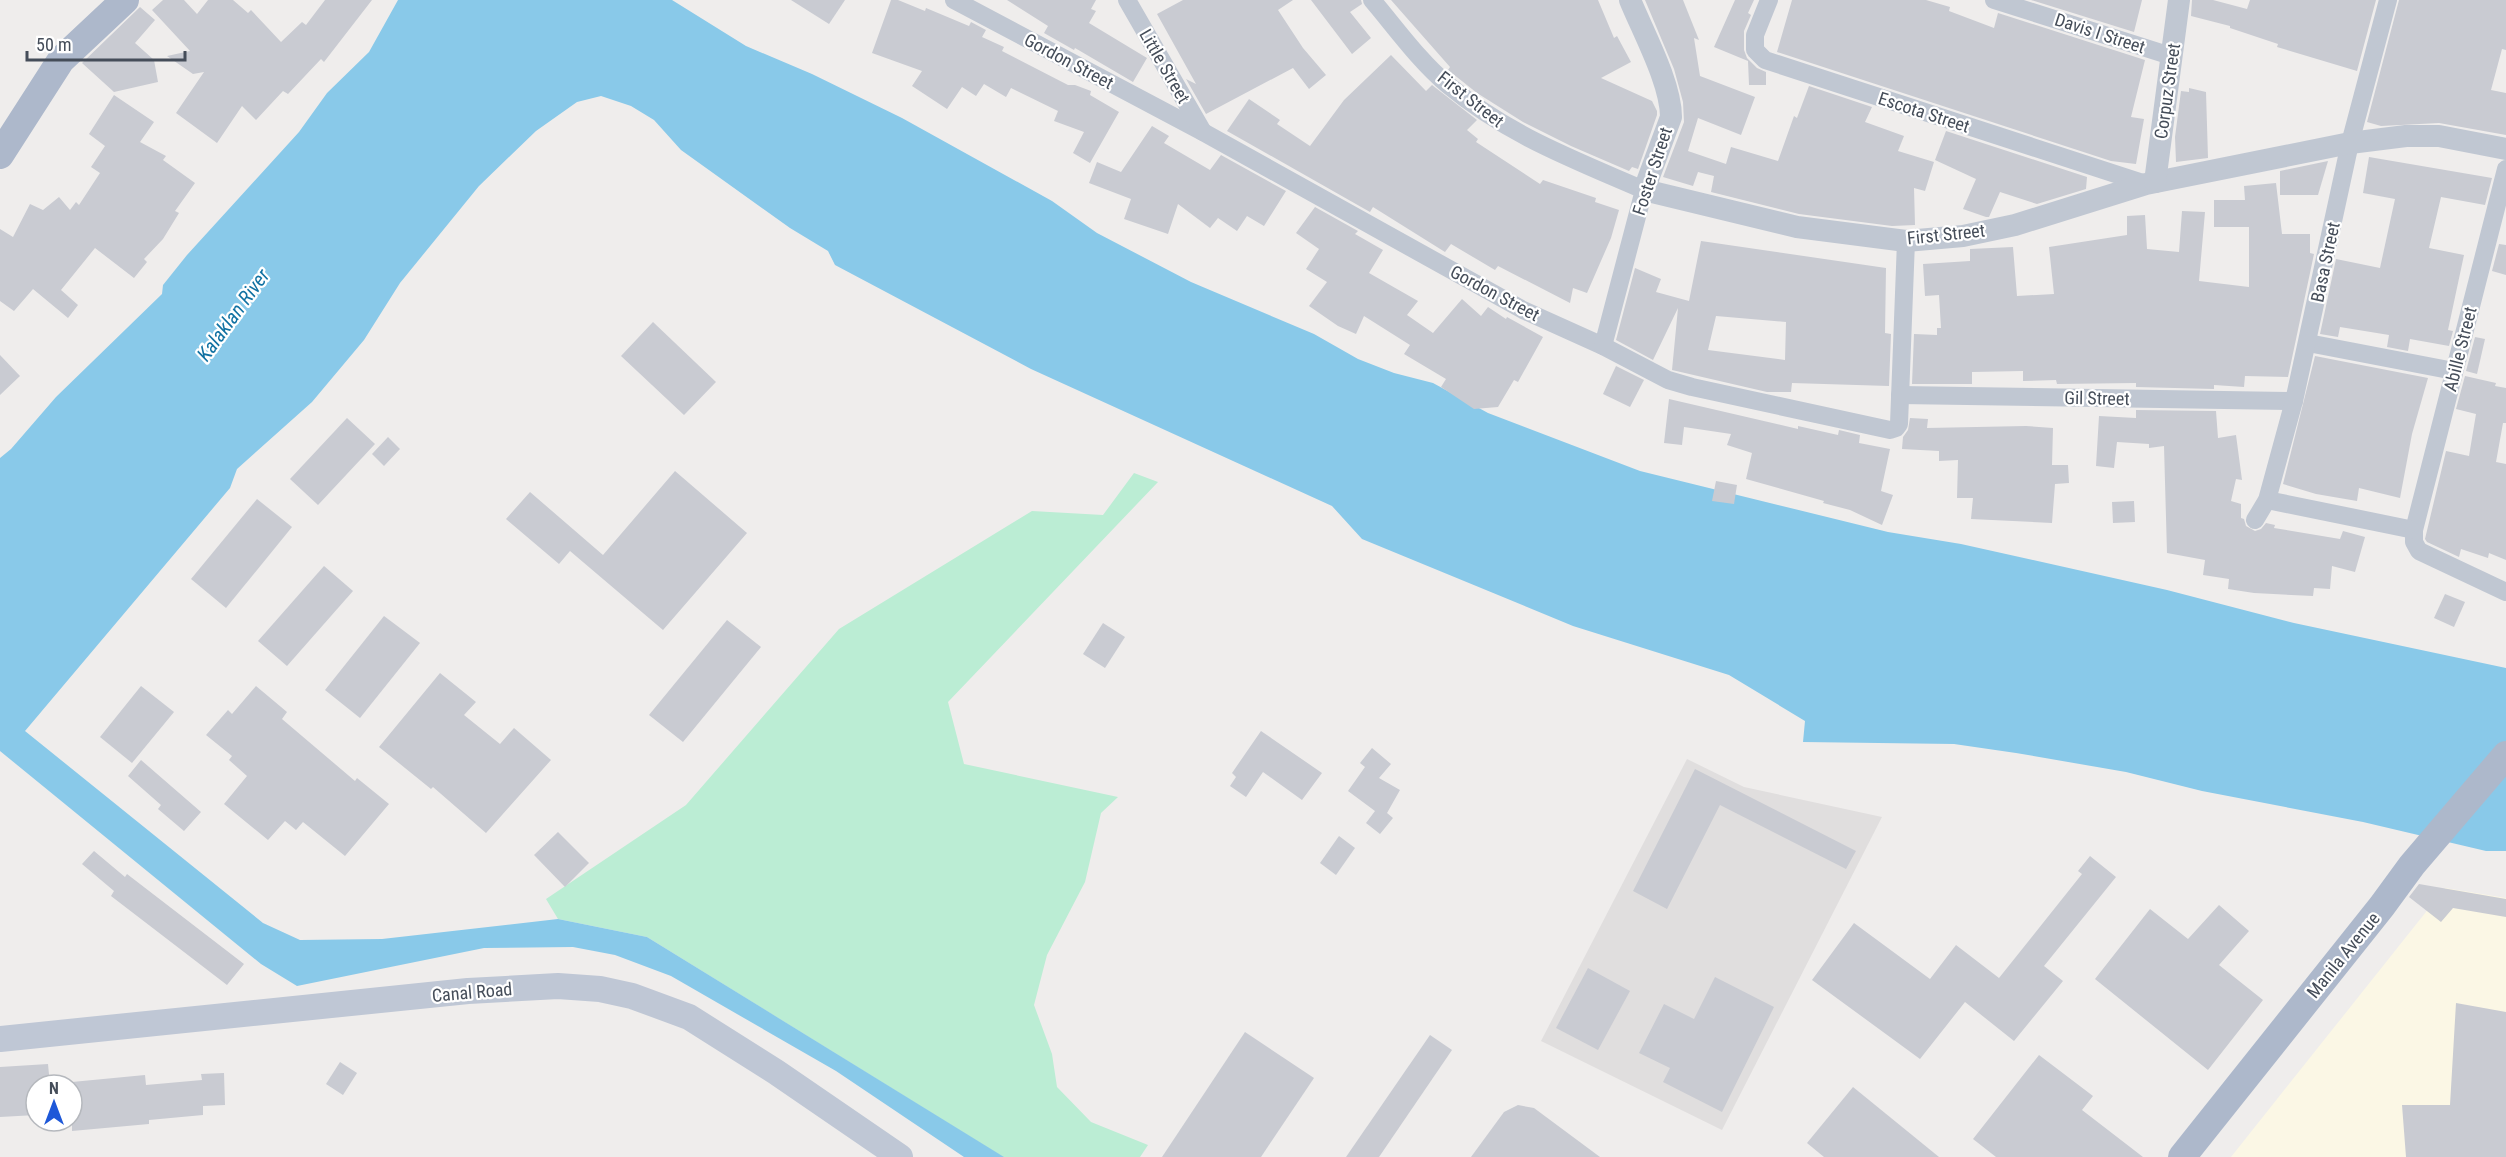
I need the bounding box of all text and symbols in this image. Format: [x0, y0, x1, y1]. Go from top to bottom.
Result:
street label: Davis I Street [2052, 9, 2148, 57]
scale bar [27, 24, 184, 62]
street label: Little Street [1135, 25, 1195, 107]
street label: Gordon Street [1021, 29, 1117, 93]
text: 50 m [36, 34, 71, 55]
street label: Corpuz Street [2150, 42, 2184, 140]
street label: First Street [1434, 67, 1508, 131]
street label: Escota Street [1876, 87, 1972, 137]
street label: Foster Street [1628, 124, 1676, 218]
street label: First Street [1906, 219, 1986, 249]
street label: Basa Street [2306, 220, 2344, 304]
street label: Gordon Street [1447, 261, 1543, 325]
water label: Kalaklan River [192, 263, 275, 366]
street label: Abille Street [2439, 305, 2481, 393]
street label: Gil Street [2064, 387, 2130, 409]
street label: Manila Avenue [2302, 908, 2384, 1002]
street label: Canal Road [431, 978, 513, 1006]
north arrow [24, 1073, 84, 1133]
text: N [49, 1079, 59, 1098]

